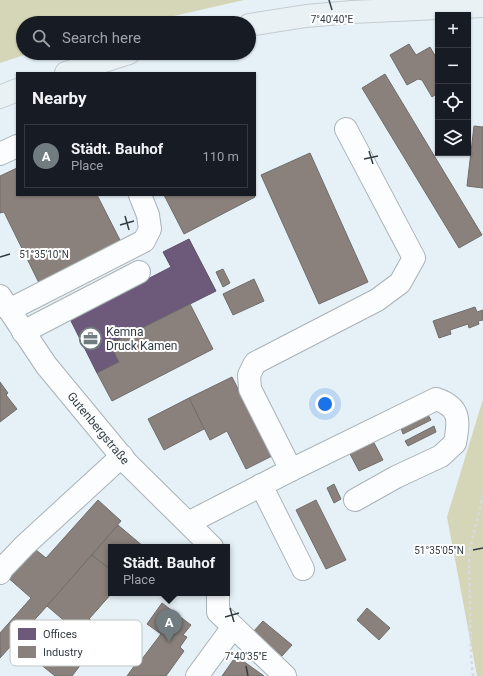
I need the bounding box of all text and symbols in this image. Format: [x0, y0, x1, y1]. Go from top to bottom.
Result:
map controls [435, 12, 471, 156]
button: + [435, 12, 471, 48]
text: 7°40'40"E [311, 14, 354, 25]
search box [16, 16, 256, 60]
icon: search [30, 27, 52, 49]
text: Search here [62, 29, 141, 47]
button: − [435, 48, 471, 84]
button: locate [435, 84, 471, 120]
text: Nearby [32, 88, 87, 108]
button: layers [435, 120, 471, 156]
text: Städt. Bauhof [71, 140, 163, 158]
text: A [42, 149, 50, 164]
text: 110 m [202, 149, 239, 164]
text: Place [71, 158, 103, 173]
text: 51°35'10"N [19, 249, 69, 260]
place label: Kemna Druck Kamen [106, 325, 177, 353]
office icon: Kemna Druck Kamen [78, 326, 104, 352]
street label: Gutenbergstraße [64, 389, 132, 467]
your location [315, 394, 335, 414]
popup [108, 544, 230, 596]
text: 51°35'05"N [414, 545, 464, 556]
text: Städt. Bauhof [123, 554, 215, 572]
text: Place [123, 572, 155, 587]
pin: A [156, 609, 182, 642]
legend [10, 620, 142, 666]
text: Offices [43, 628, 78, 641]
text: Industry [43, 646, 83, 659]
text: 7°40'35"E [225, 651, 268, 662]

